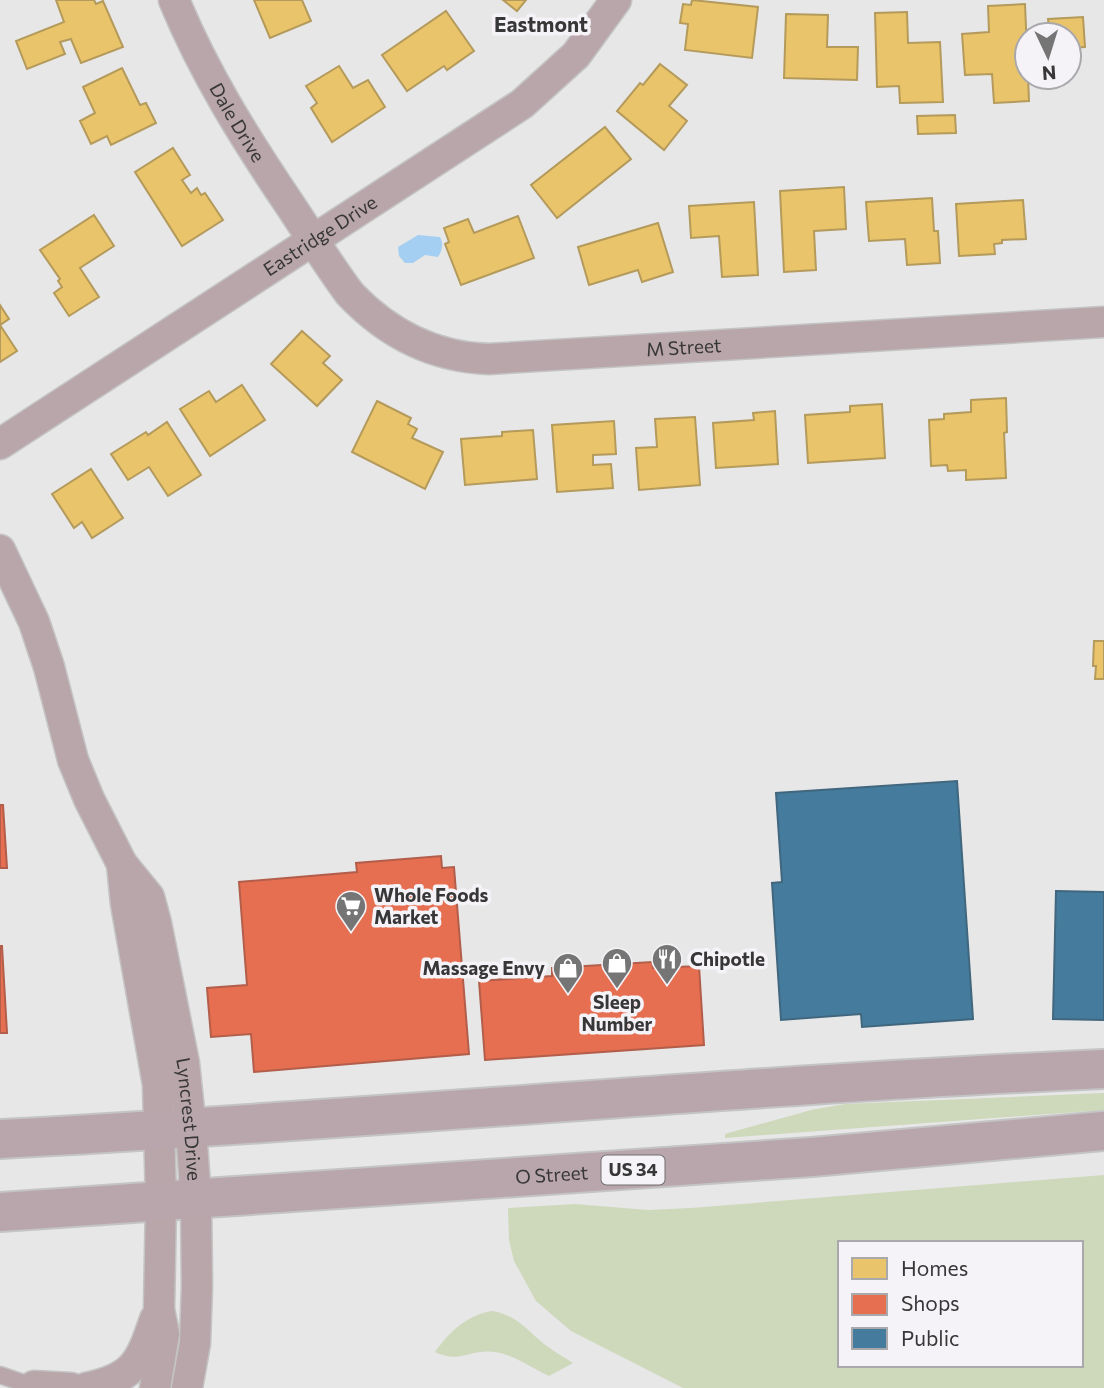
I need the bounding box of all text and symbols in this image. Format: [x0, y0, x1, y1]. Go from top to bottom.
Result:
district label: Eastmont [494, 11, 588, 36]
north arrow [1013, 21, 1083, 91]
text: N [1041, 61, 1057, 85]
street label: Dale Drive [205, 79, 270, 166]
street label: Eastridge Drive [259, 190, 381, 280]
street label: M Street [645, 333, 722, 360]
place label: Whole Foods Market [374, 883, 489, 928]
supermarket icon: Whole Foods Market [334, 889, 368, 933]
restaurant icon: Chipotle [650, 942, 684, 986]
shop icon: Sleep Number [600, 946, 634, 990]
place label: Chipotle [690, 947, 765, 970]
shop icon: Massage Envy [551, 951, 585, 995]
place label: Massage Envy [423, 956, 546, 979]
place label: Sleep Number [582, 990, 653, 1035]
street label: Lyncrest Drive [172, 1055, 207, 1182]
road number: US 34 [602, 1156, 664, 1184]
street label: O Street [515, 1160, 589, 1188]
legend [838, 1241, 1083, 1367]
text: Homes [901, 1255, 968, 1280]
text: Shops [901, 1290, 960, 1315]
text: Public [901, 1325, 959, 1350]

